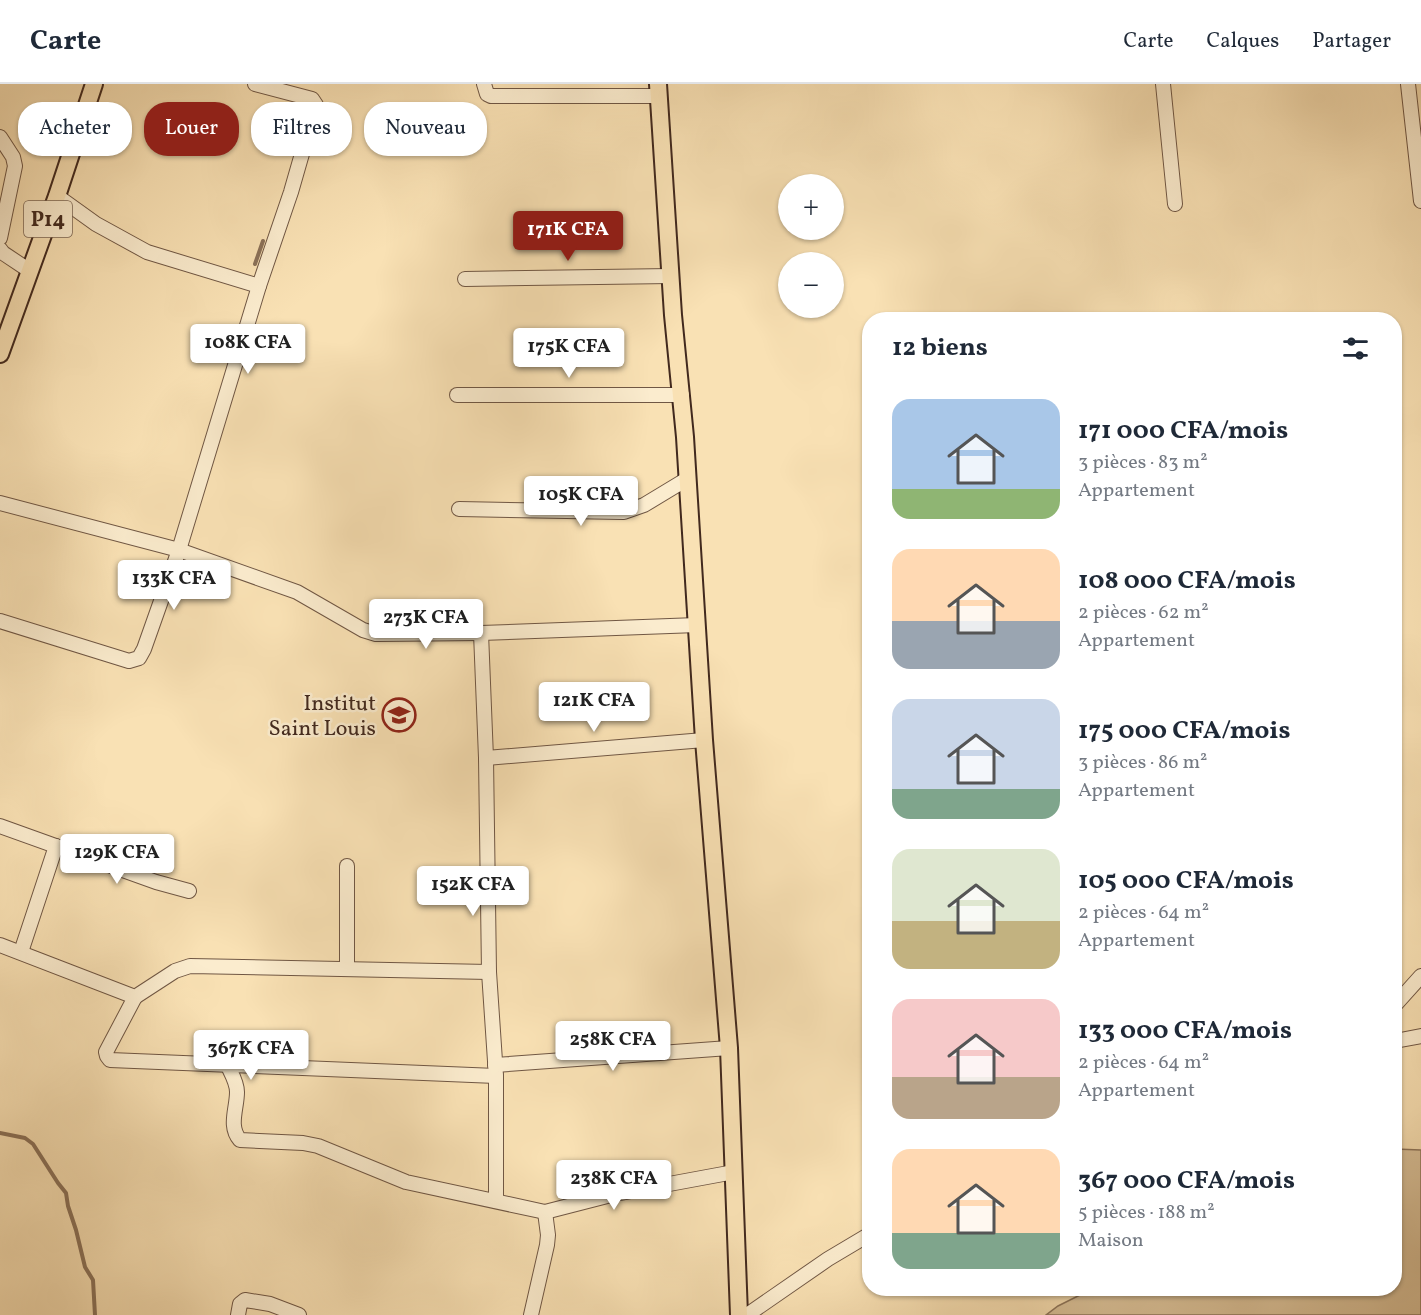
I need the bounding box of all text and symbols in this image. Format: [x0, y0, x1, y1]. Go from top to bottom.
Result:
text: Carte [30, 22, 101, 61]
text: Carte [1123, 27, 1174, 56]
text: Calques [1207, 27, 1279, 56]
text: Partager [1312, 27, 1391, 56]
chip: Acheter [18, 102, 132, 156]
chip: Louer [144, 102, 239, 156]
chip: Filtres [251, 102, 352, 156]
chip: Nouveau [364, 102, 487, 156]
map controls [778, 174, 844, 318]
button: + [778, 174, 844, 240]
road number: P14 [24, 201, 72, 237]
pin: 171K CFA [506, 211, 630, 262]
text: 171K CFA [527, 216, 609, 244]
button: − [778, 252, 844, 318]
pin: 108K CFA [186, 324, 310, 375]
pin: 175K CFA [507, 328, 631, 379]
text: 108K CFA [204, 329, 292, 357]
text: 12 biens [892, 330, 988, 366]
icon: filters [1339, 332, 1372, 365]
text: 175K CFA [527, 333, 611, 361]
text: 171 000 CFA/mois [1078, 413, 1288, 449]
icon: home [940, 423, 1012, 495]
text: 3 pièces · 83 m² [1078, 449, 1208, 477]
pin: 105K CFA [519, 476, 643, 527]
text: Appartement [1078, 477, 1195, 505]
text: 105K CFA [538, 481, 624, 509]
pin: 133K CFA [112, 560, 236, 611]
text: 108 000 CFA/mois [1078, 563, 1296, 599]
text: 133K CFA [132, 565, 216, 593]
icon: home [940, 573, 1012, 645]
pin: 273K CFA [364, 599, 488, 650]
text: 2 pièces · 62 m² [1078, 599, 1209, 627]
text: 273K CFA [383, 604, 469, 632]
text: Appartement [1078, 627, 1195, 655]
pin: 121K CFA [532, 682, 656, 733]
text: 121K CFA [553, 687, 635, 715]
place label: Institut Saint Louis [269, 689, 376, 745]
school or university icon: Institut Saint Louis [381, 697, 417, 733]
text: 175 000 CFA/mois [1078, 713, 1290, 749]
icon: home [940, 723, 1012, 795]
text: 3 pièces · 86 m² [1078, 749, 1208, 777]
text: Appartement [1078, 777, 1195, 805]
pin: 129K CFA [55, 834, 179, 885]
text: 129K CFA [74, 839, 160, 867]
text: 105 000 CFA/mois [1078, 863, 1294, 899]
pin: 152K CFA [411, 866, 535, 917]
text: 152K CFA [431, 871, 515, 899]
icon: home [940, 873, 1012, 945]
text: 2 pièces · 64 m² [1078, 899, 1209, 927]
text: Appartement [1078, 927, 1195, 955]
text: 133 000 CFA/mois [1078, 1013, 1292, 1049]
pin: 258K CFA [551, 1021, 675, 1072]
icon: home [940, 1023, 1012, 1095]
text: 258K CFA [569, 1026, 657, 1054]
pin: 367K CFA [189, 1030, 313, 1081]
text: 367K CFA [208, 1035, 294, 1063]
text: 2 pièces · 64 m² [1078, 1049, 1209, 1077]
text: Appartement [1078, 1077, 1195, 1105]
pin: 238K CFA [552, 1160, 676, 1211]
text: 367 000 CFA/mois [1078, 1163, 1295, 1199]
text: 238K CFA [570, 1165, 658, 1193]
icon: home [940, 1173, 1012, 1245]
text: 5 pièces · 188 m² [1078, 1199, 1215, 1227]
text: Maison [1078, 1227, 1144, 1255]

